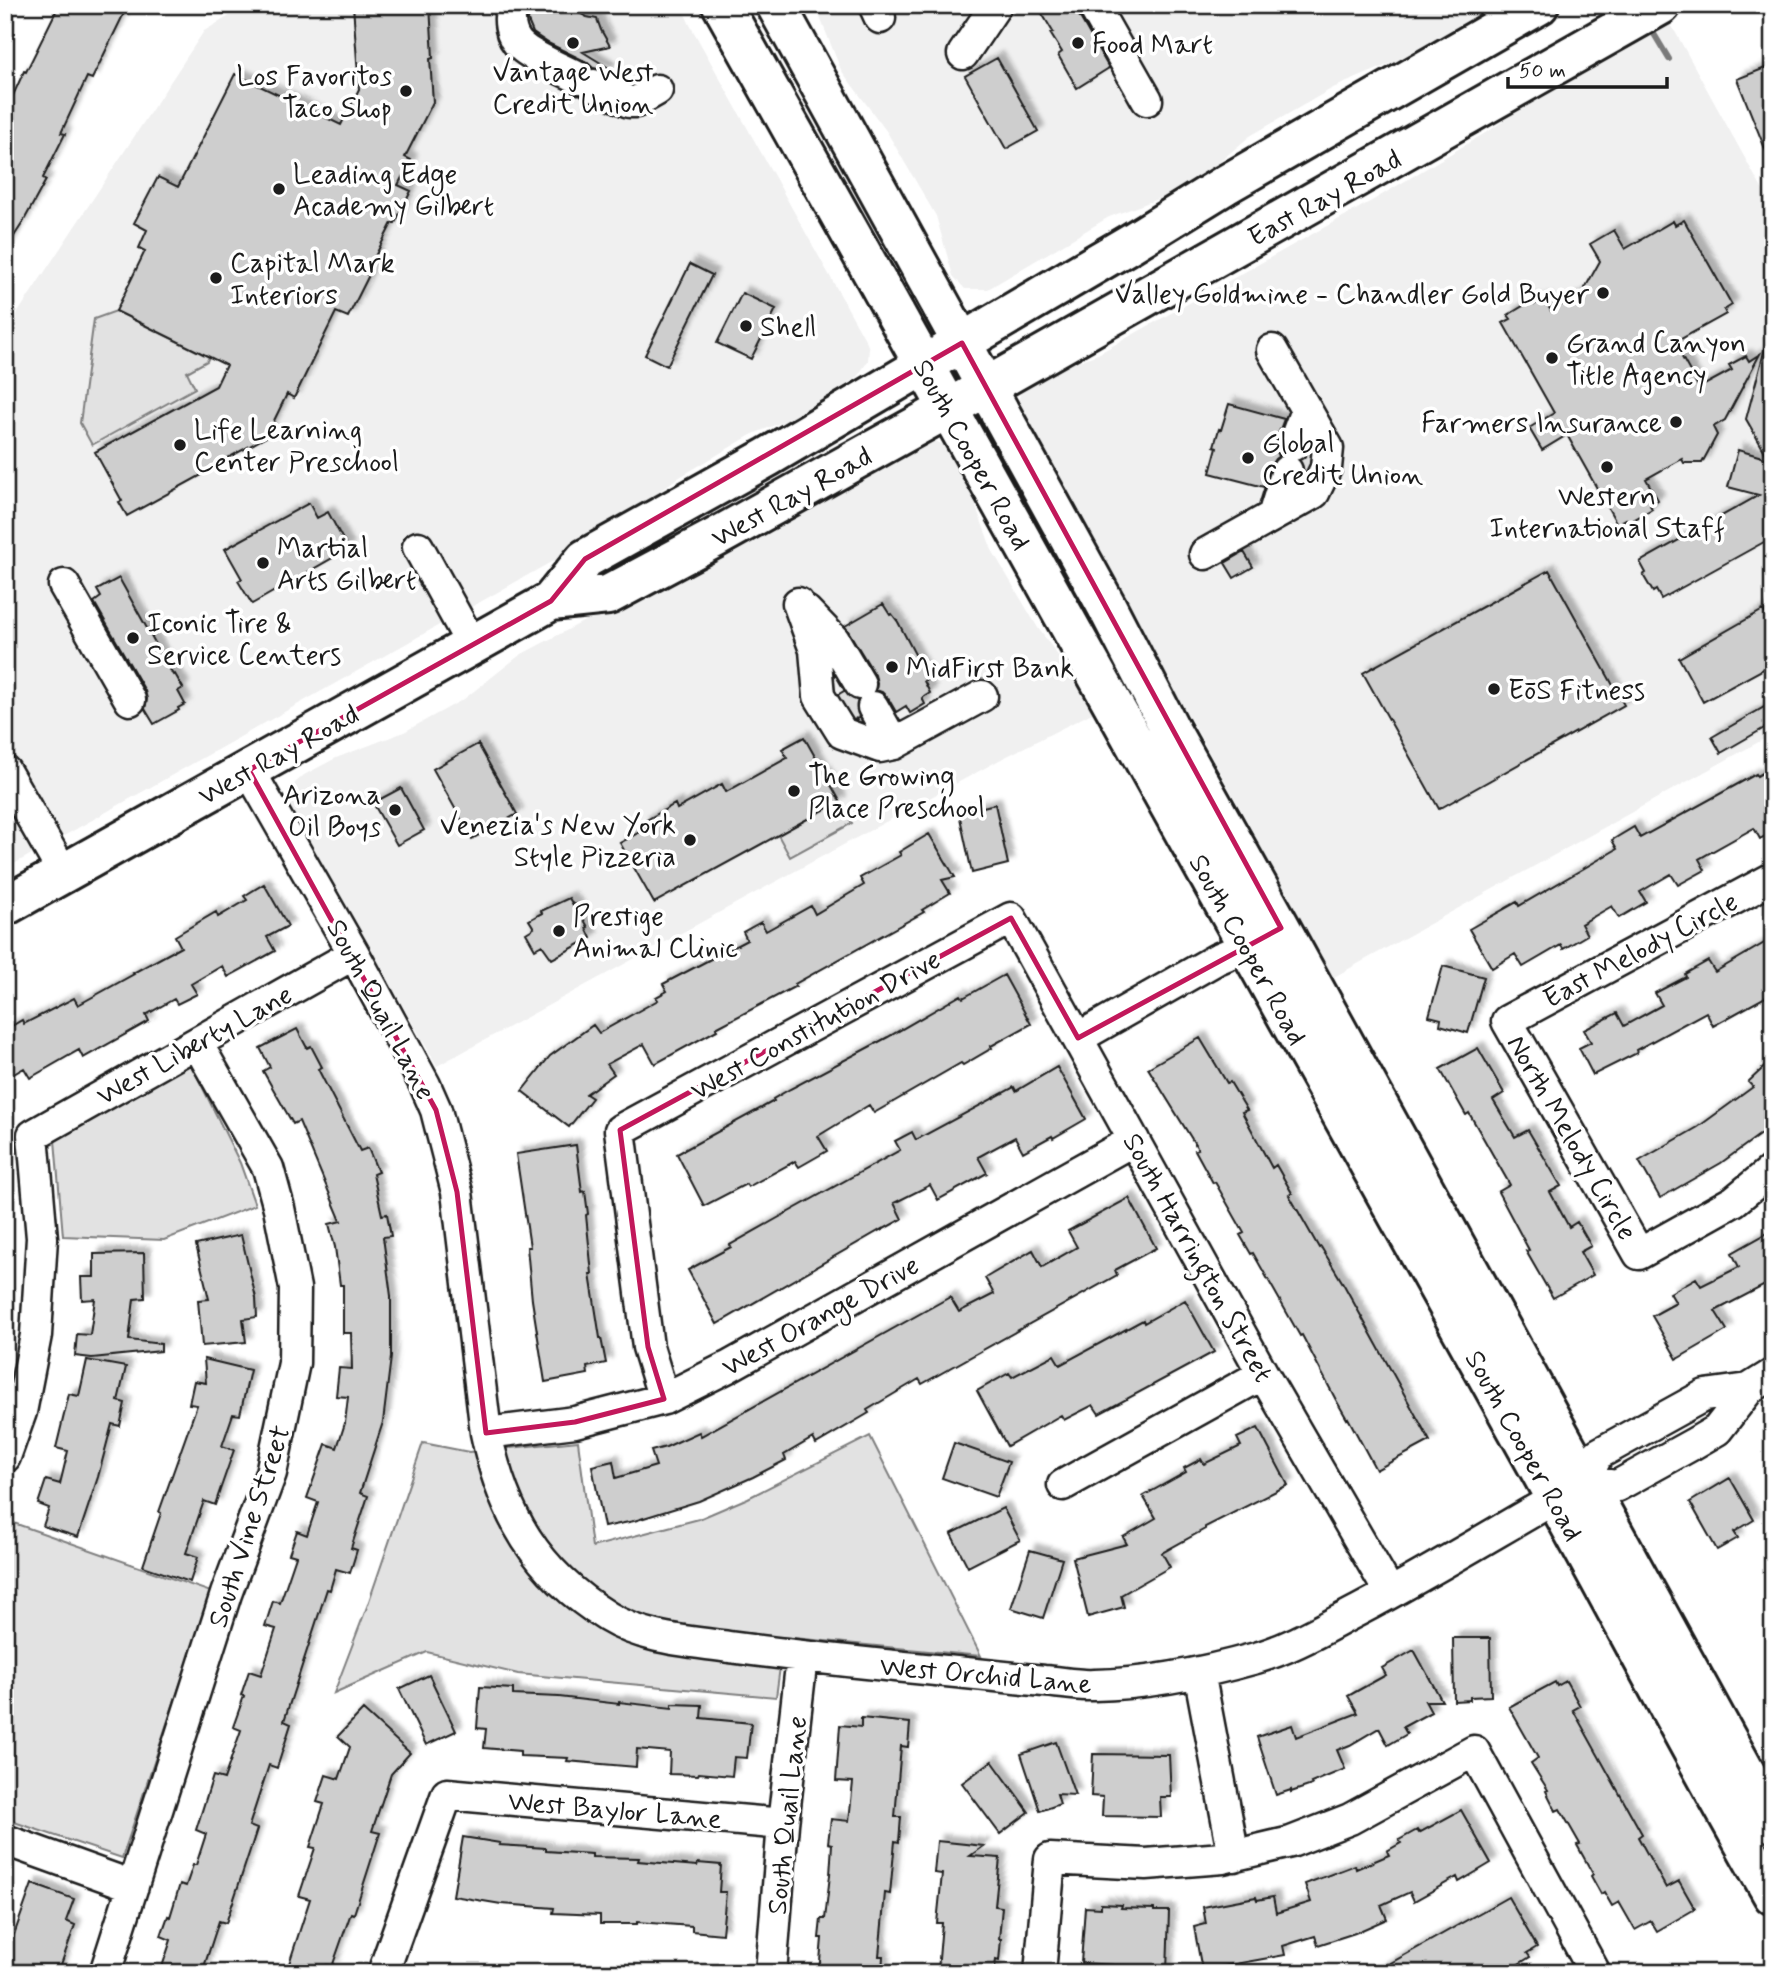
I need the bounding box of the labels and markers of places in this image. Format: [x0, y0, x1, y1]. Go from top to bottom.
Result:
place label: Food Mart [1092, 27, 1213, 64]
marker: Vantage West Credit Union [565, 35, 581, 51]
marker: Food Mart [1070, 35, 1086, 51]
place label: Vantage West Credit Union [492, 55, 654, 124]
place label: Los Favoritos Taco Shop [236, 59, 392, 128]
marker: Los Favoritos Taco Shop [398, 83, 414, 99]
place label: Leading Edge Academy Gilbert [293, 157, 494, 226]
marker: Leading Edge Academy Gilbert [271, 181, 287, 197]
place label: Capital Mark Interiors [230, 246, 395, 315]
marker: Capital Mark Interiors [208, 270, 224, 286]
place label: Valley Goldmine - Chandler Gold Buyer [1115, 277, 1590, 314]
marker: Valley Goldmine - Chandler Gold Buyer [1595, 285, 1611, 301]
place label: Shell [760, 310, 816, 347]
marker: Shell [738, 318, 754, 334]
place label: Grand Canyon Title Agency [1566, 326, 1746, 395]
marker: Grand Canyon Title Agency [1544, 350, 1560, 366]
place label: Farmers Insurance [1421, 406, 1662, 443]
place label: Life Learning Center Preschool [194, 413, 399, 482]
marker: Farmers Insurance [1668, 414, 1684, 430]
place label: Global Credit Union [1262, 426, 1423, 495]
marker: Life Learning Center Preschool [172, 437, 188, 453]
marker: Global Credit Union [1240, 450, 1256, 466]
marker: Western International Staff [1599, 459, 1615, 475]
place label: Western International Staff [1489, 479, 1725, 548]
place label: Martial Arts Gilbert [277, 531, 417, 600]
marker: Martial Arts Gilbert [255, 555, 271, 571]
place label: Iconic Tire & Service Centers [147, 606, 341, 675]
marker: Iconic Tire & Service Centers [125, 630, 141, 646]
place label: MidFirst Bank [906, 651, 1074, 688]
marker: MidFirst Bank [884, 659, 900, 675]
place label: EōS Fitness [1508, 673, 1645, 710]
marker: EōS Fitness [1486, 681, 1502, 697]
place label: The Growing Place Preschool [808, 759, 985, 828]
place label: Arizona Oil Boys [283, 778, 381, 847]
marker: The Growing Place Preschool [786, 783, 802, 799]
marker: Arizona Oil Boys [387, 802, 403, 818]
place label: Venezia's New York Style Pizzeria [440, 808, 676, 877]
marker: Venezia's New York Style Pizzeria [682, 832, 698, 848]
place label: Prestige Animal Clinic [573, 899, 738, 968]
marker: Prestige Animal Clinic [551, 923, 567, 939]

